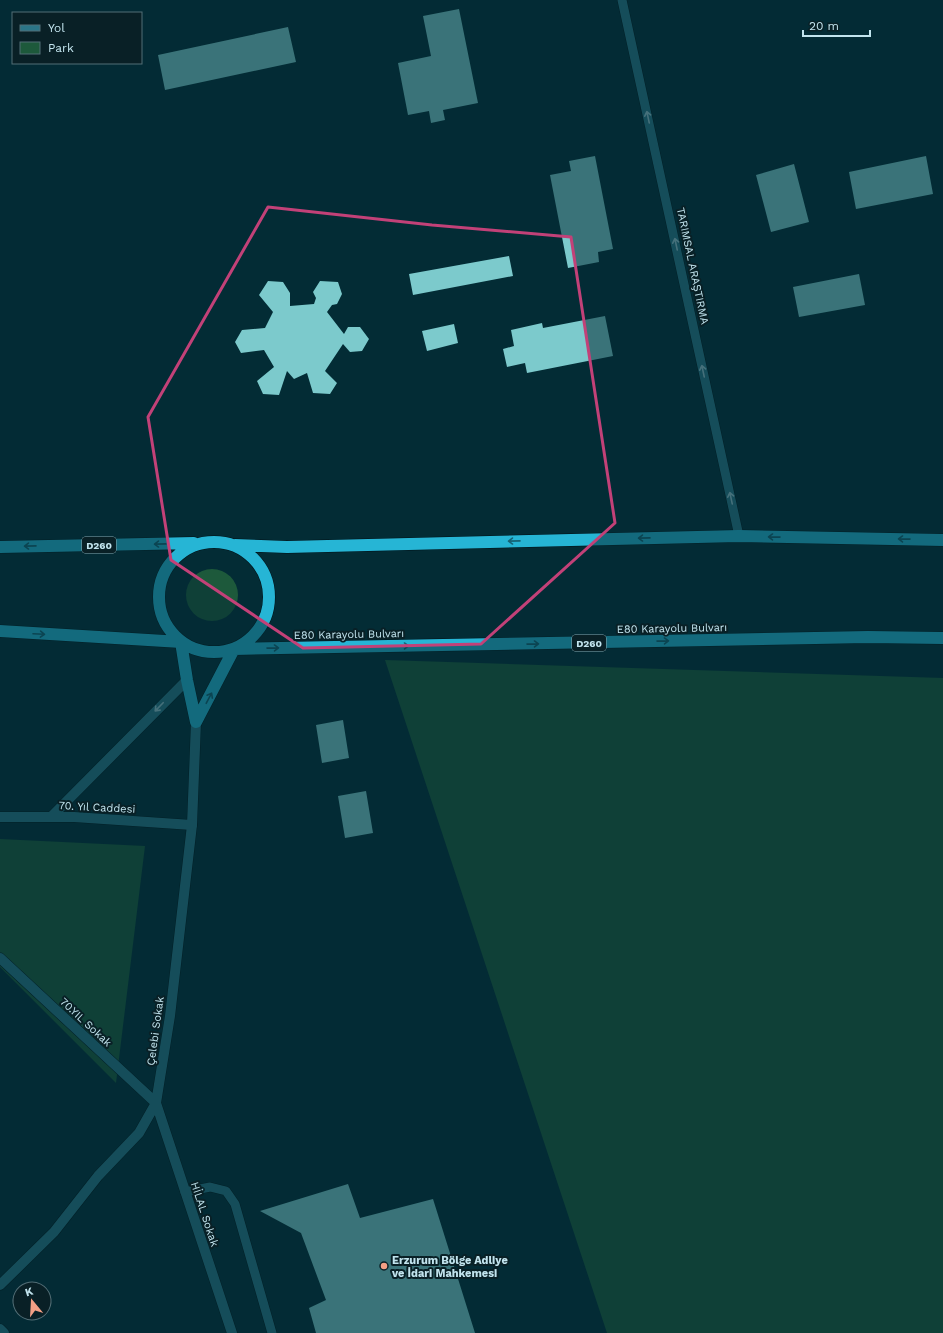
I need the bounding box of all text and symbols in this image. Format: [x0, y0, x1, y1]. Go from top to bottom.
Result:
legend [12, 12, 142, 64]
scale bar [803, 12, 870, 38]
text: 20 m [809, 19, 839, 33]
text: Yol [48, 21, 65, 35]
text: Park [48, 41, 74, 55]
one-way arrow [643, 111, 651, 124]
street label: TARIMSAL ARAŞTIRMA [674, 207, 711, 326]
one-way arrow [671, 238, 679, 251]
one-way arrow [699, 365, 707, 378]
one-way arrow [727, 492, 735, 505]
one-way arrow [768, 533, 781, 541]
one-way arrow [638, 535, 651, 542]
one-way arrow [898, 536, 911, 543]
road number: D260 [82, 537, 116, 553]
one-way arrow [508, 538, 521, 545]
one-way arrow [154, 540, 167, 548]
one-way arrow [24, 542, 37, 550]
street label: E80 Karayolu Bulvarı [617, 621, 727, 636]
street label: E80 Karayolu Bulvarı [294, 627, 404, 642]
one-way arrow [32, 630, 45, 637]
road number: D260 [572, 635, 606, 651]
one-way arrow [656, 637, 669, 645]
one-way arrow [526, 640, 539, 647]
one-way arrow [396, 642, 409, 650]
one-way arrow [266, 644, 279, 652]
one-way arrow [206, 692, 213, 704]
one-way arrow [154, 702, 164, 712]
street label: 70. Yıl Caddesi [58, 799, 136, 816]
street label: 70.YIL Sokak [57, 995, 114, 1049]
street label: Çelebi Sokak [144, 996, 167, 1066]
street label: HİLAL Sokak [188, 1180, 222, 1248]
place label: Erzurum Bölge Adliye ve İdari Mahkemesi [391, 1254, 508, 1280]
marker: Erzurum Bölge Adliye ve İdari Mahkemesi [379, 1261, 389, 1271]
north arrow [12, 1281, 52, 1321]
text: K [23, 1284, 35, 1299]

